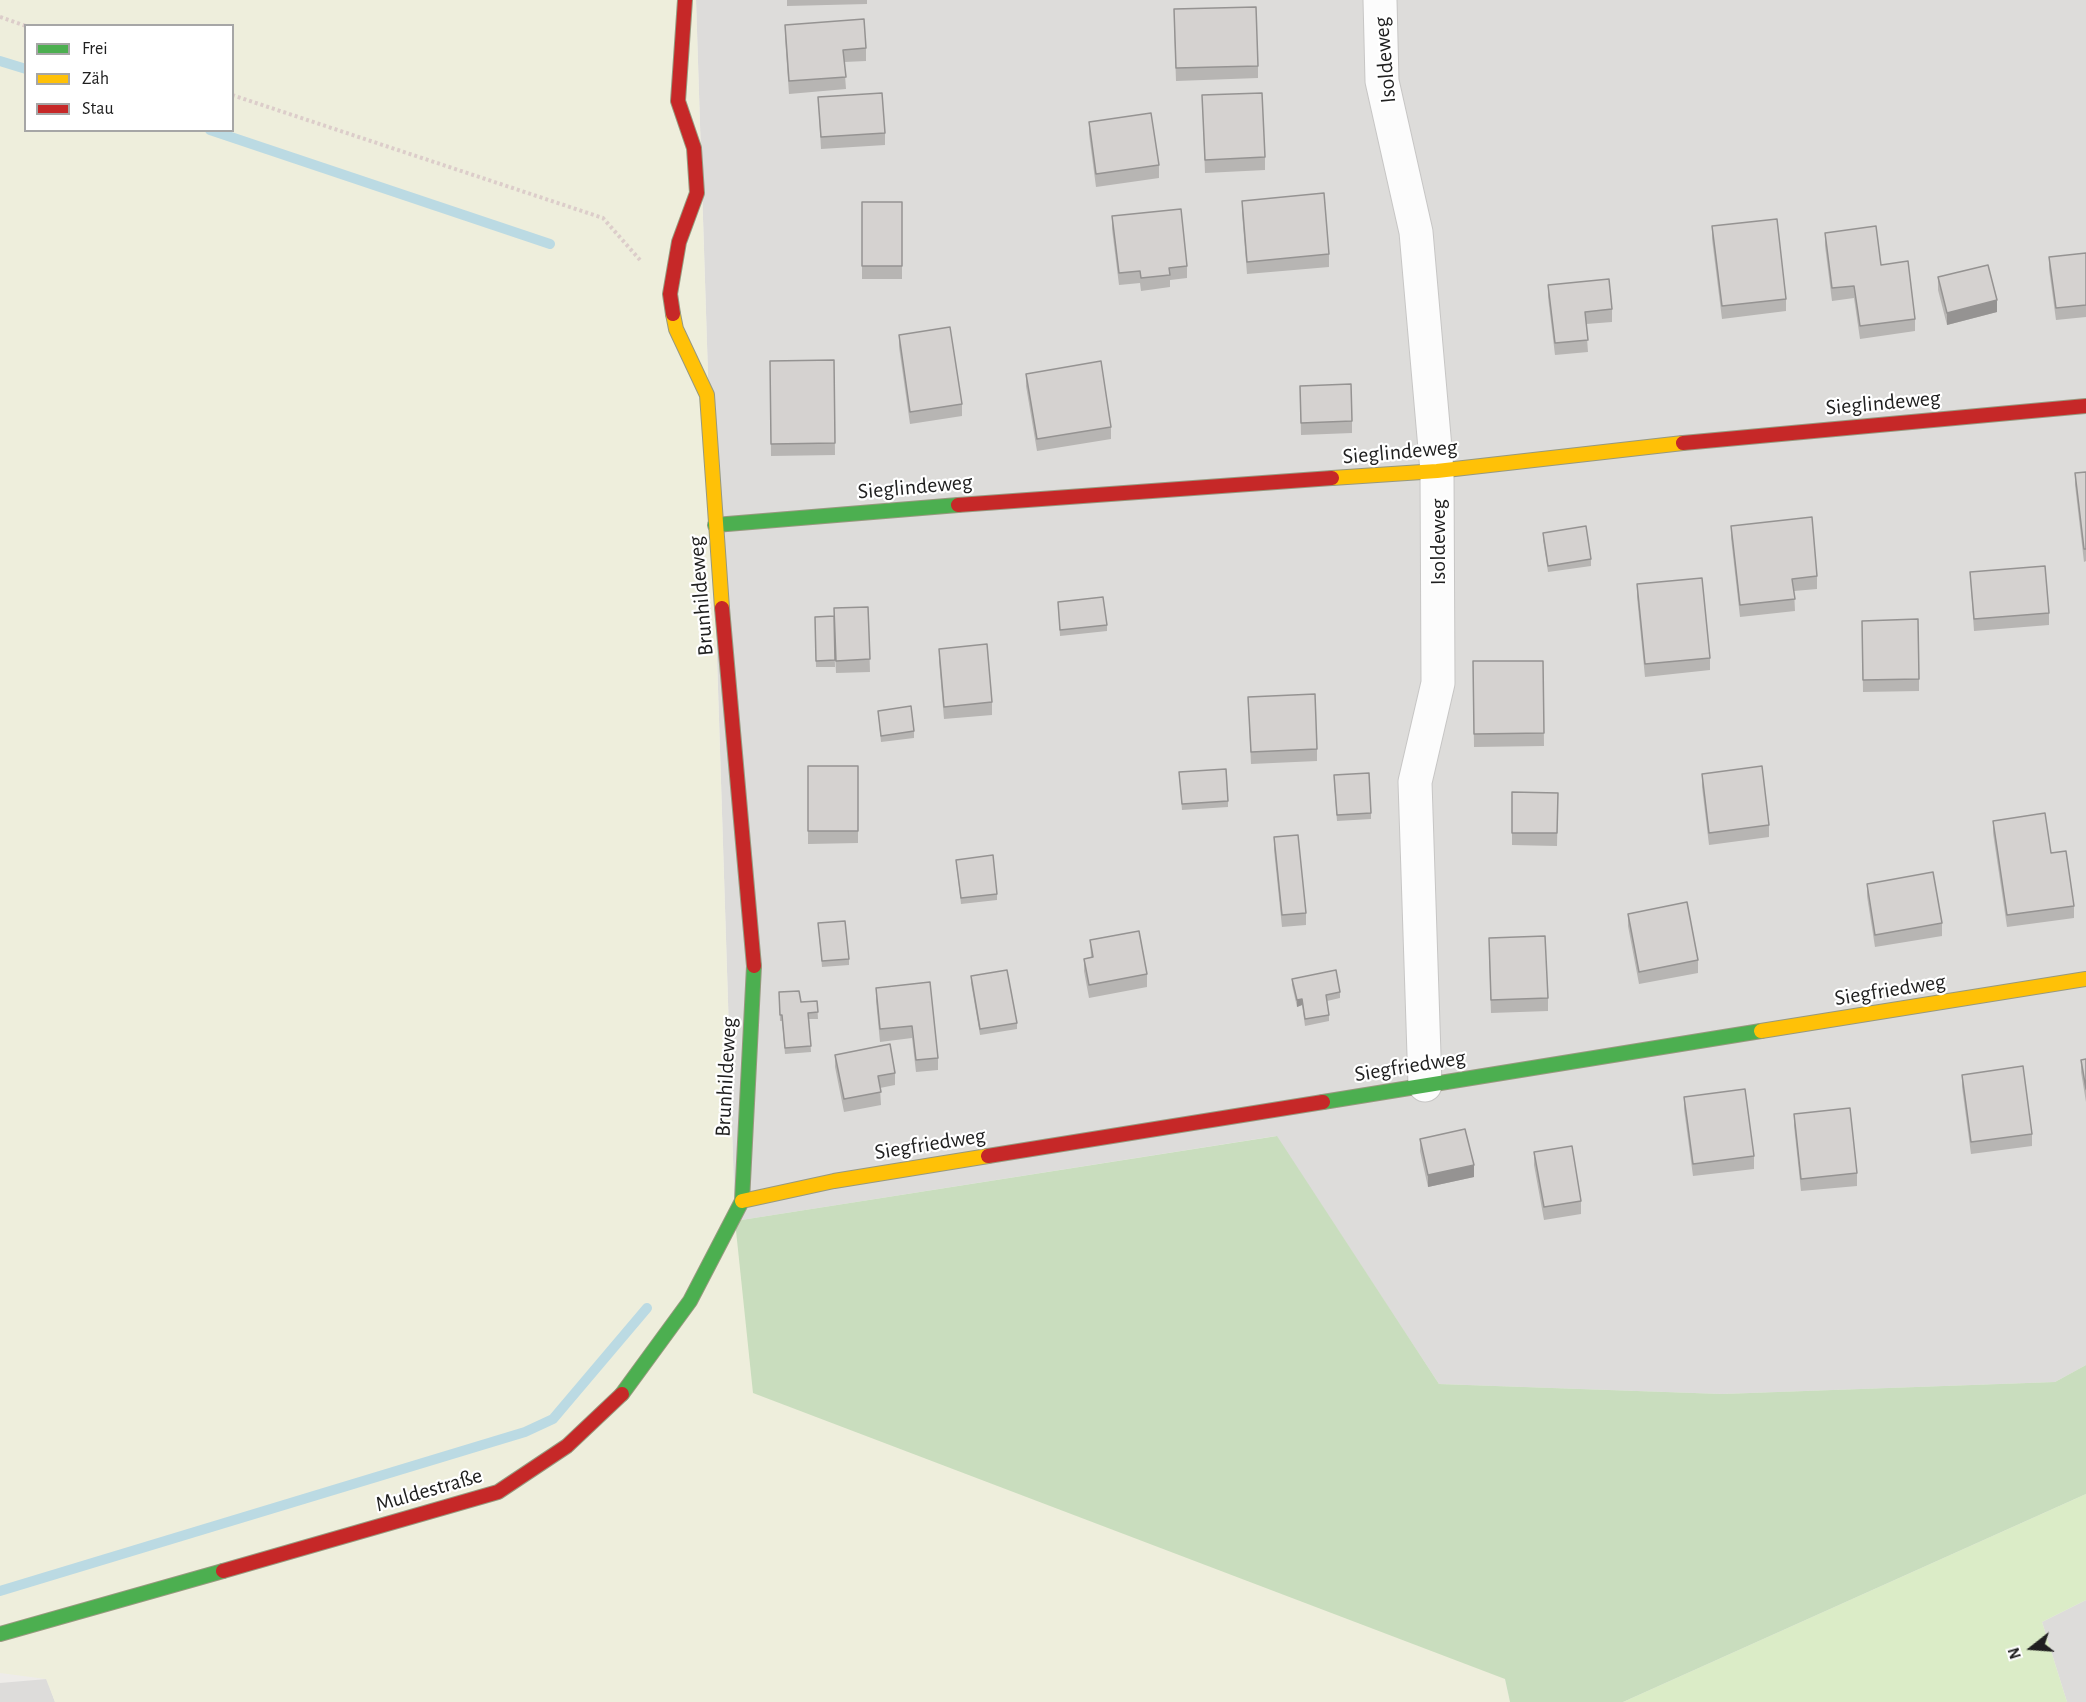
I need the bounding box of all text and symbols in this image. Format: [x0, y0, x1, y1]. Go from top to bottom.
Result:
street label: Isoldeweg [1368, 16, 1402, 104]
legend [24, 24, 234, 132]
text: Frei [82, 40, 108, 58]
text: Zäh [82, 70, 109, 88]
text: Stau [82, 100, 114, 118]
street label: Sieglindeweg [1824, 385, 1942, 421]
street label: Sieglindeweg [1341, 434, 1459, 470]
street label: Sieglindeweg [856, 469, 974, 505]
street label: Isoldeweg [1425, 499, 1451, 585]
street label: Brunhildeweg [683, 535, 719, 657]
street label: Siegfriedweg [1833, 968, 1947, 1012]
street label: Brunhildeweg [710, 1016, 742, 1138]
street label: Siegfriedweg [1353, 1044, 1467, 1088]
street label: Siegfriedweg [873, 1122, 987, 1166]
street label: Muldestraße [373, 1462, 485, 1518]
north arrow [2002, 1618, 2062, 1678]
text: N [2006, 1646, 2024, 1661]

